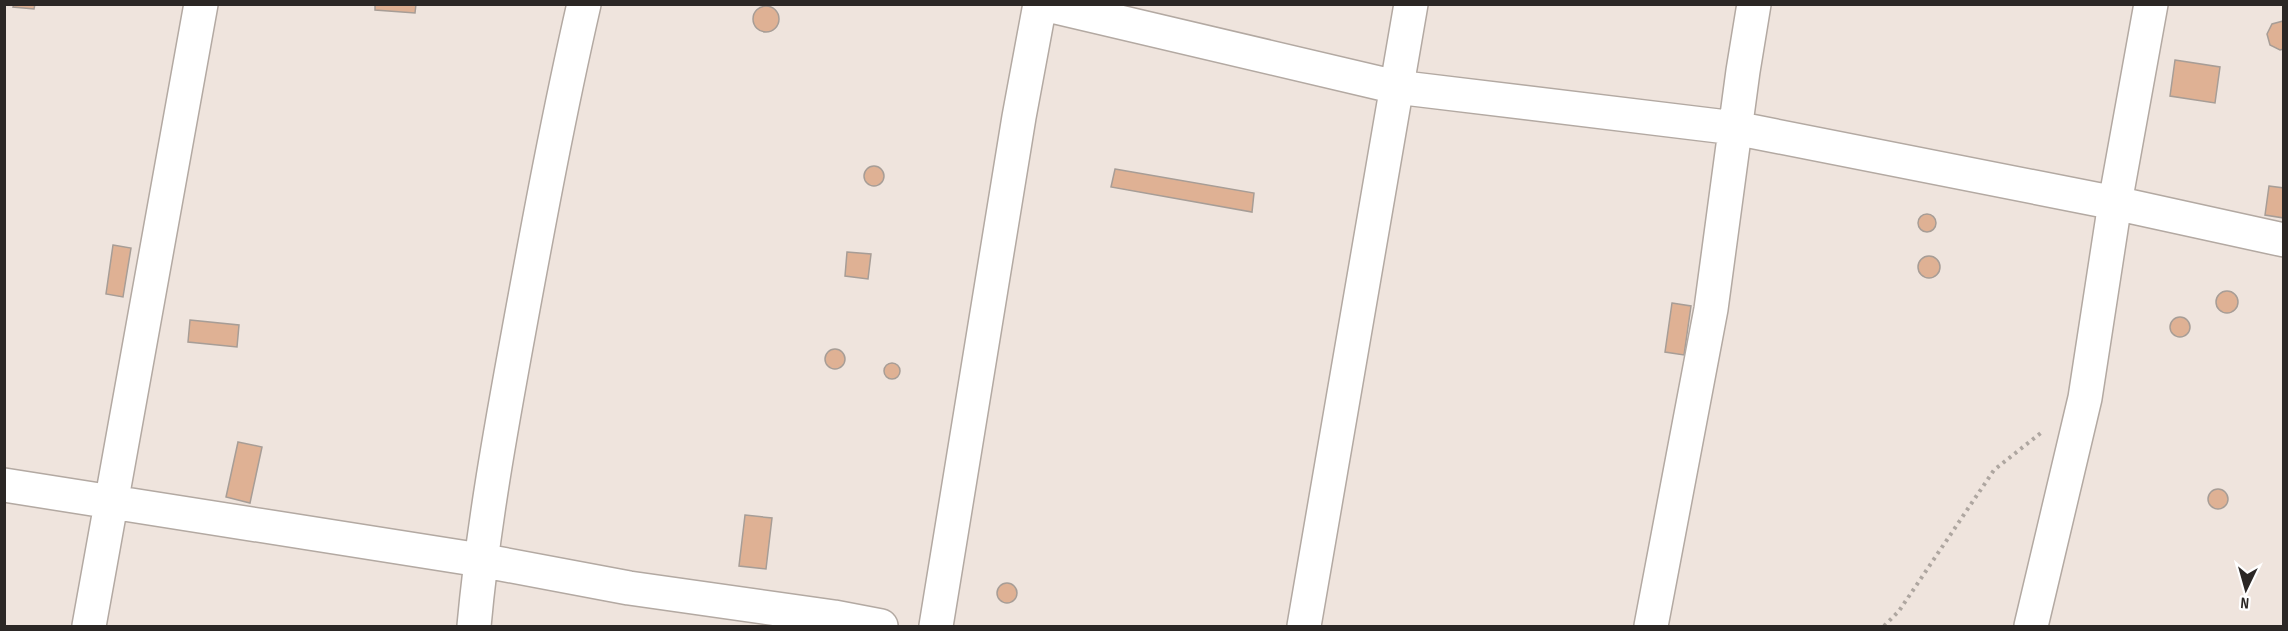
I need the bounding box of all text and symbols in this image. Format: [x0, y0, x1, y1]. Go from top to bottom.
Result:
north arrow [2216, 559, 2276, 619]
text: N [2240, 593, 2250, 612]

